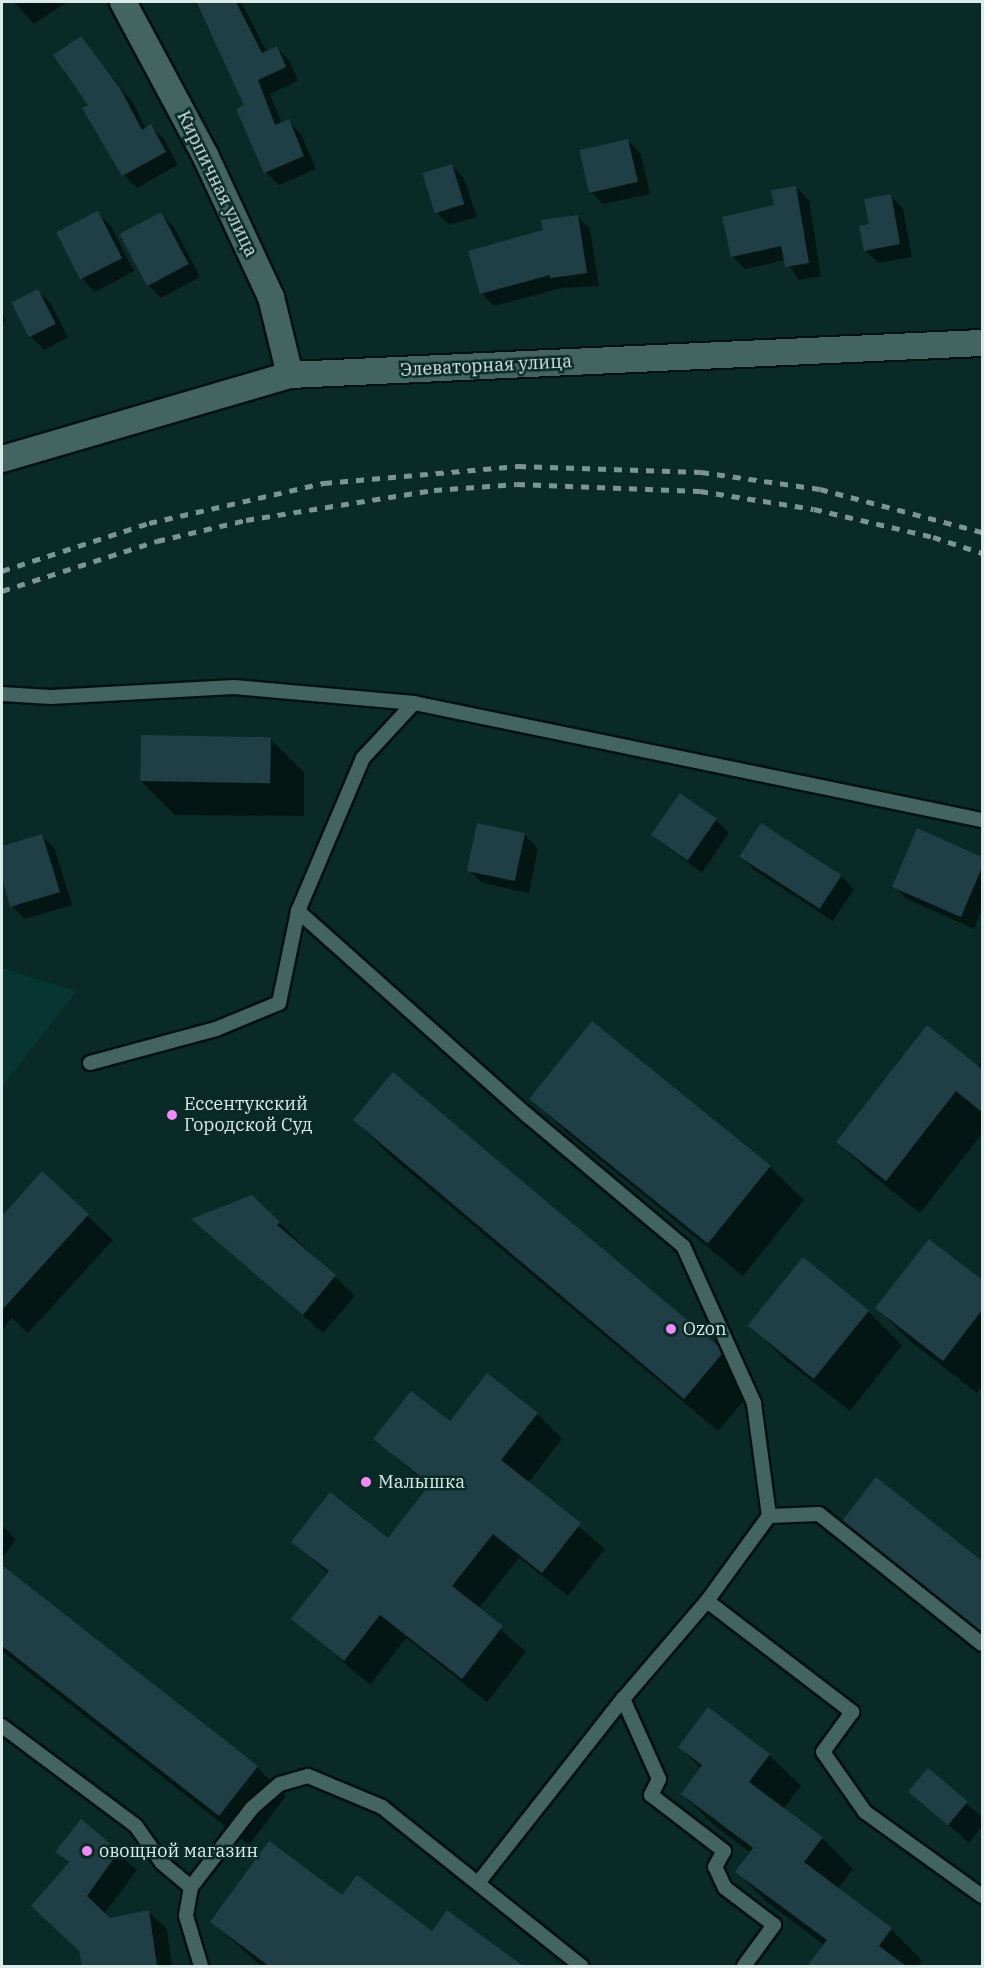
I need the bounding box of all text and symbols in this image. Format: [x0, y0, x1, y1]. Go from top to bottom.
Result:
street label: Кирпичная улица [172, 107, 262, 261]
street label: Элеваторная улица [400, 351, 572, 381]
place label: Ессентукский Городской Суд [184, 1094, 313, 1136]
marker: Ессентукский Городской Суд [165, 1108, 179, 1122]
place label: Ozon [683, 1318, 727, 1340]
marker: Ozon [664, 1322, 678, 1336]
place label: Малышка [378, 1471, 465, 1493]
marker: Малышка [359, 1475, 373, 1489]
place label: овощной магазин [99, 1840, 258, 1862]
marker: овощной магазин [80, 1844, 94, 1858]

